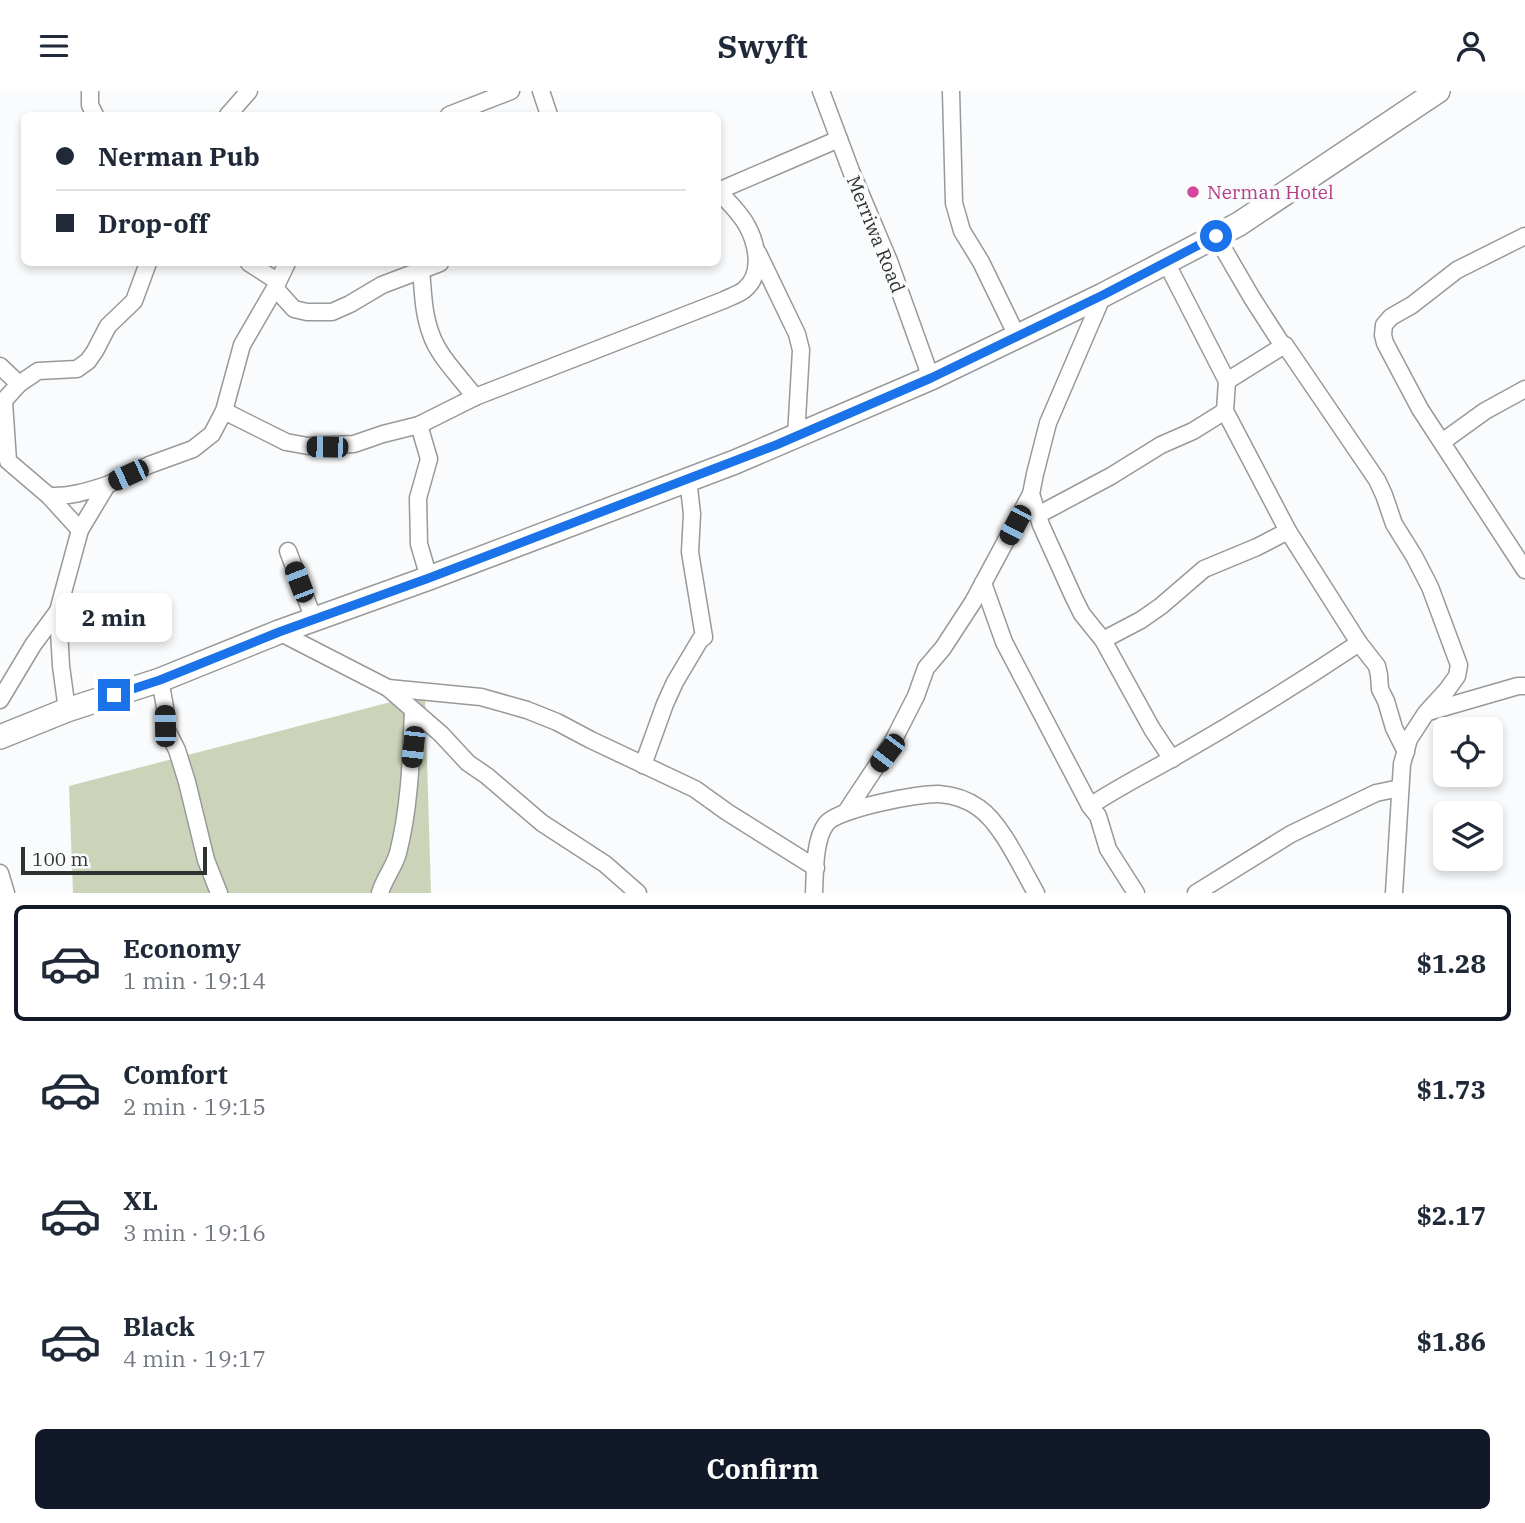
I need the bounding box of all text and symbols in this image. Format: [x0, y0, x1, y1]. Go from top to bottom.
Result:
text: Swyft [717, 25, 808, 67]
icon: menu [35, 27, 73, 65]
icon: person [1452, 27, 1490, 65]
text: Nerman Pub [98, 139, 260, 173]
street label: Merriwa Road [842, 172, 910, 296]
place label: Nerman Hotel [1207, 180, 1334, 204]
marker: Nerman Hotel [1185, 184, 1201, 200]
text: Drop-off [98, 206, 209, 240]
route start [1200, 220, 1232, 252]
car [306, 436, 349, 458]
car [105, 457, 152, 493]
car [996, 502, 1035, 548]
car [282, 559, 317, 605]
callout: 2 min [56, 594, 172, 643]
text: 2 min [82, 602, 146, 632]
route end [98, 679, 130, 711]
car [155, 705, 176, 747]
map controls [1433, 717, 1503, 871]
button: locate [1433, 717, 1503, 787]
car [401, 725, 426, 769]
car [866, 730, 909, 776]
button: layers [1433, 801, 1503, 871]
scale bar [21, 844, 206, 876]
text: 100 m [32, 847, 89, 871]
text: Economy [123, 931, 241, 965]
icon: car [39, 932, 102, 995]
text: $1.28 [1416, 946, 1486, 980]
text: 1 min · 19:14 [123, 965, 266, 995]
text: Comfort [123, 1057, 228, 1091]
icon: car [39, 1058, 102, 1121]
text: $1.73 [1416, 1072, 1486, 1106]
text: 2 min · 19:15 [123, 1091, 266, 1121]
text: XL [123, 1183, 158, 1217]
icon: car [39, 1184, 102, 1247]
text: $2.17 [1416, 1198, 1486, 1232]
text: 3 min · 19:16 [123, 1217, 266, 1247]
text: Black [123, 1309, 195, 1343]
icon: car [39, 1310, 102, 1373]
text: $1.86 [1416, 1324, 1486, 1358]
text: 4 min · 19:17 [123, 1343, 266, 1373]
button: Confirm [35, 1429, 1490, 1509]

